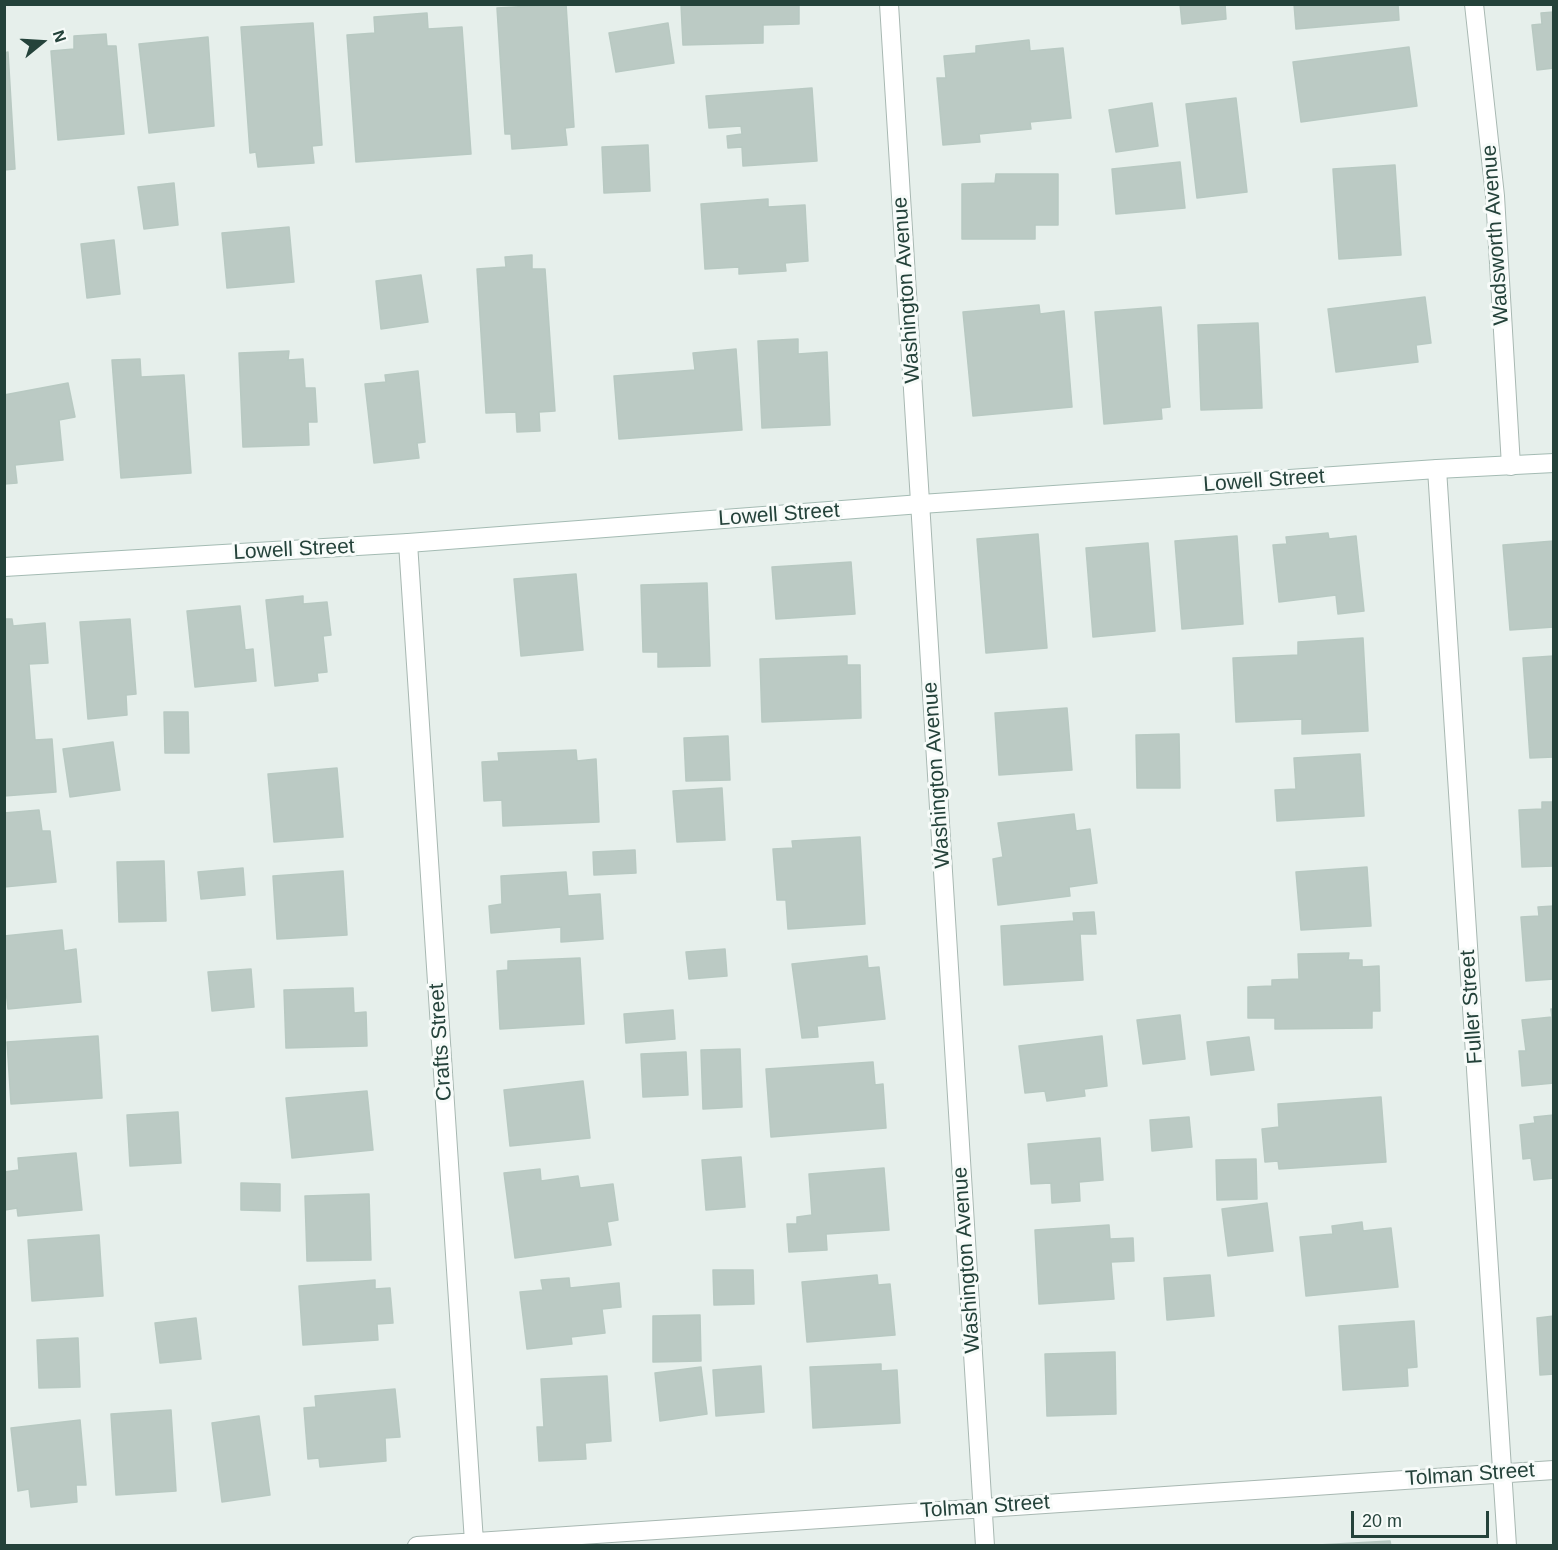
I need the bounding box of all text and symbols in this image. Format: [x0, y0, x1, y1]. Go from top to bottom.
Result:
north arrow [12, 12, 72, 72]
text: N [50, 28, 69, 44]
street label: Wadsworth Avenue [1477, 144, 1515, 326]
street label: Washington Avenue [888, 196, 926, 384]
street label: Lowell Street [1203, 464, 1325, 498]
street label: Lowell Street [718, 498, 840, 532]
street label: Lowell Street [233, 534, 355, 566]
street label: Washington Avenue [918, 681, 956, 869]
street label: Fuller Street [1455, 949, 1489, 1065]
street label: Crafts Street [424, 982, 458, 1102]
street label: Washington Avenue [948, 1166, 986, 1354]
street label: Tolman Street [1404, 1458, 1536, 1492]
street label: Tolman Street [919, 1490, 1051, 1524]
scale bar [1354, 1499, 1492, 1537]
text: 20 m [1362, 1511, 1402, 1531]

